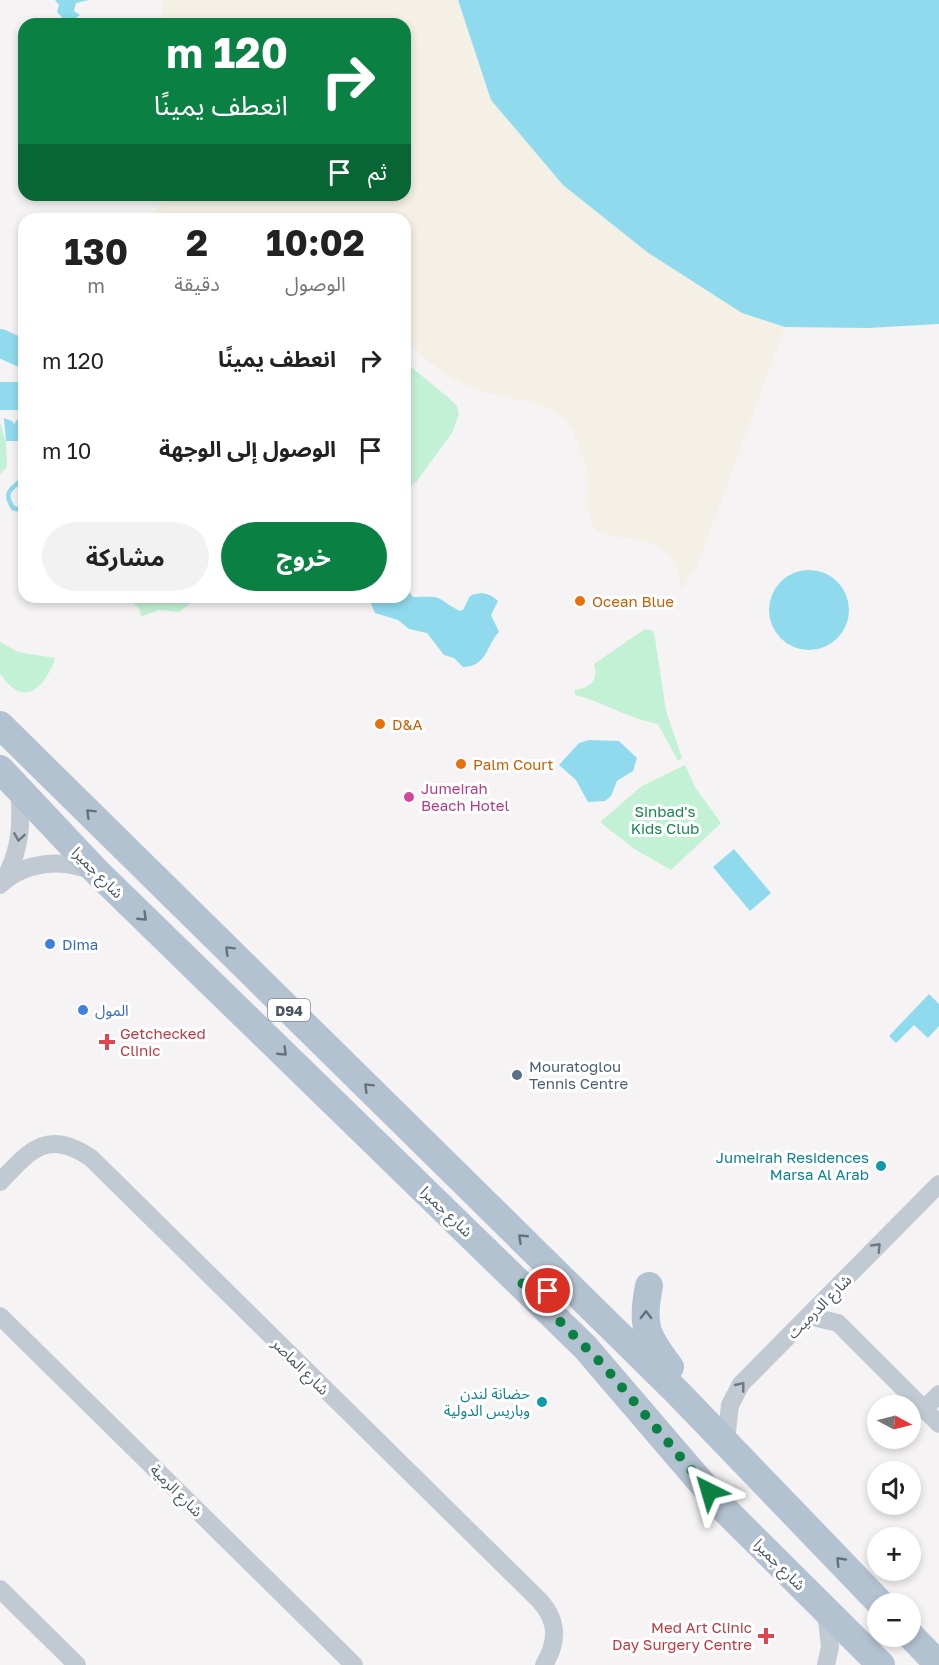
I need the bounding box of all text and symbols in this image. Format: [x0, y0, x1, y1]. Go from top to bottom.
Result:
text: 120 m [166, 27, 288, 77]
icon: right [309, 42, 387, 120]
text: انعطف يمينًا [154, 89, 288, 121]
icon: arrive [323, 156, 356, 189]
text: ثم [368, 158, 387, 185]
text: 2 [186, 221, 208, 264]
text: 10:02 [266, 221, 365, 264]
text: 130 [64, 230, 128, 273]
text: دقيقة [174, 271, 220, 295]
text: الوصول [285, 271, 346, 295]
text: m [87, 273, 105, 297]
icon: right [354, 344, 387, 377]
text: انعطف يمينًا [218, 345, 336, 372]
text: 120 m [42, 347, 104, 374]
icon: arrive [354, 434, 387, 467]
text: الوصول إلى الوجهة [159, 435, 336, 462]
text: 10 m [42, 437, 91, 464]
button: مشاركة [42, 522, 209, 591]
button: خروج [221, 522, 387, 591]
place label: Ocean Blue [592, 592, 674, 610]
marker: Ocean Blue [573, 594, 587, 608]
place label: D&A [392, 715, 423, 733]
marker: D&A [373, 717, 387, 731]
place label: Palm Court [473, 755, 553, 773]
marker: Palm Court [454, 757, 468, 771]
place label: Jumeirah Beach Hotel [421, 779, 509, 814]
marker: Jumeirah Beach Hotel [402, 790, 416, 804]
park label: Sinbad's Kids Club [631, 802, 699, 837]
one-way arrow [86, 810, 97, 821]
one-way arrow [14, 832, 26, 842]
street label: شارع جميرا [66, 843, 128, 904]
one-way arrow [135, 909, 146, 920]
place label: Dima [62, 935, 98, 953]
marker: Dima [43, 937, 57, 951]
one-way arrow [225, 947, 236, 958]
road number: D94 [268, 999, 310, 1021]
place label: المول [95, 1001, 129, 1020]
marker: المول [76, 1003, 90, 1017]
place label: Getchecked Clinic [120, 1024, 206, 1059]
marker: Getchecked Clinic [98, 1033, 116, 1051]
one-way arrow [277, 1045, 287, 1056]
place label: Mouratoglou Tennis Centre [529, 1057, 628, 1092]
marker: Mouratoglou Tennis Centre [510, 1068, 524, 1082]
one-way arrow [364, 1084, 375, 1095]
place label: Jumeirah Residences Marsa Al Arab [716, 1148, 869, 1183]
marker: Jumeirah Residences Marsa Al Arab [874, 1159, 888, 1173]
street label: شارع جميرا [415, 1182, 477, 1243]
one-way arrow [519, 1235, 530, 1246]
one-way arrow [869, 1243, 880, 1254]
pin [522, 1265, 573, 1316]
street label: شارع الدرميت [783, 1270, 858, 1345]
icon: arrive [531, 1274, 564, 1307]
one-way arrow [639, 1311, 652, 1320]
street label: شارع الماصر [265, 1333, 333, 1401]
one-way arrow [733, 1382, 744, 1393]
place label: حضانة لندن وباريس الدولية [444, 1384, 530, 1420]
marker: حضانة لندن وباريس الدولية [535, 1395, 549, 1409]
north arrow [867, 1395, 921, 1449]
map controls [867, 1395, 921, 1647]
position arrow [677, 1459, 741, 1523]
street label: شارع الرمية [144, 1460, 207, 1523]
button: sound [867, 1461, 921, 1515]
button: + [867, 1527, 921, 1581]
street label: شارع جميرا [748, 1535, 810, 1596]
one-way arrow [836, 1558, 847, 1568]
button: − [867, 1593, 921, 1647]
place label: Med Art Clinic Day Surgery Centre [612, 1618, 752, 1653]
marker: Med Art Clinic Day Surgery Centre [757, 1627, 775, 1645]

